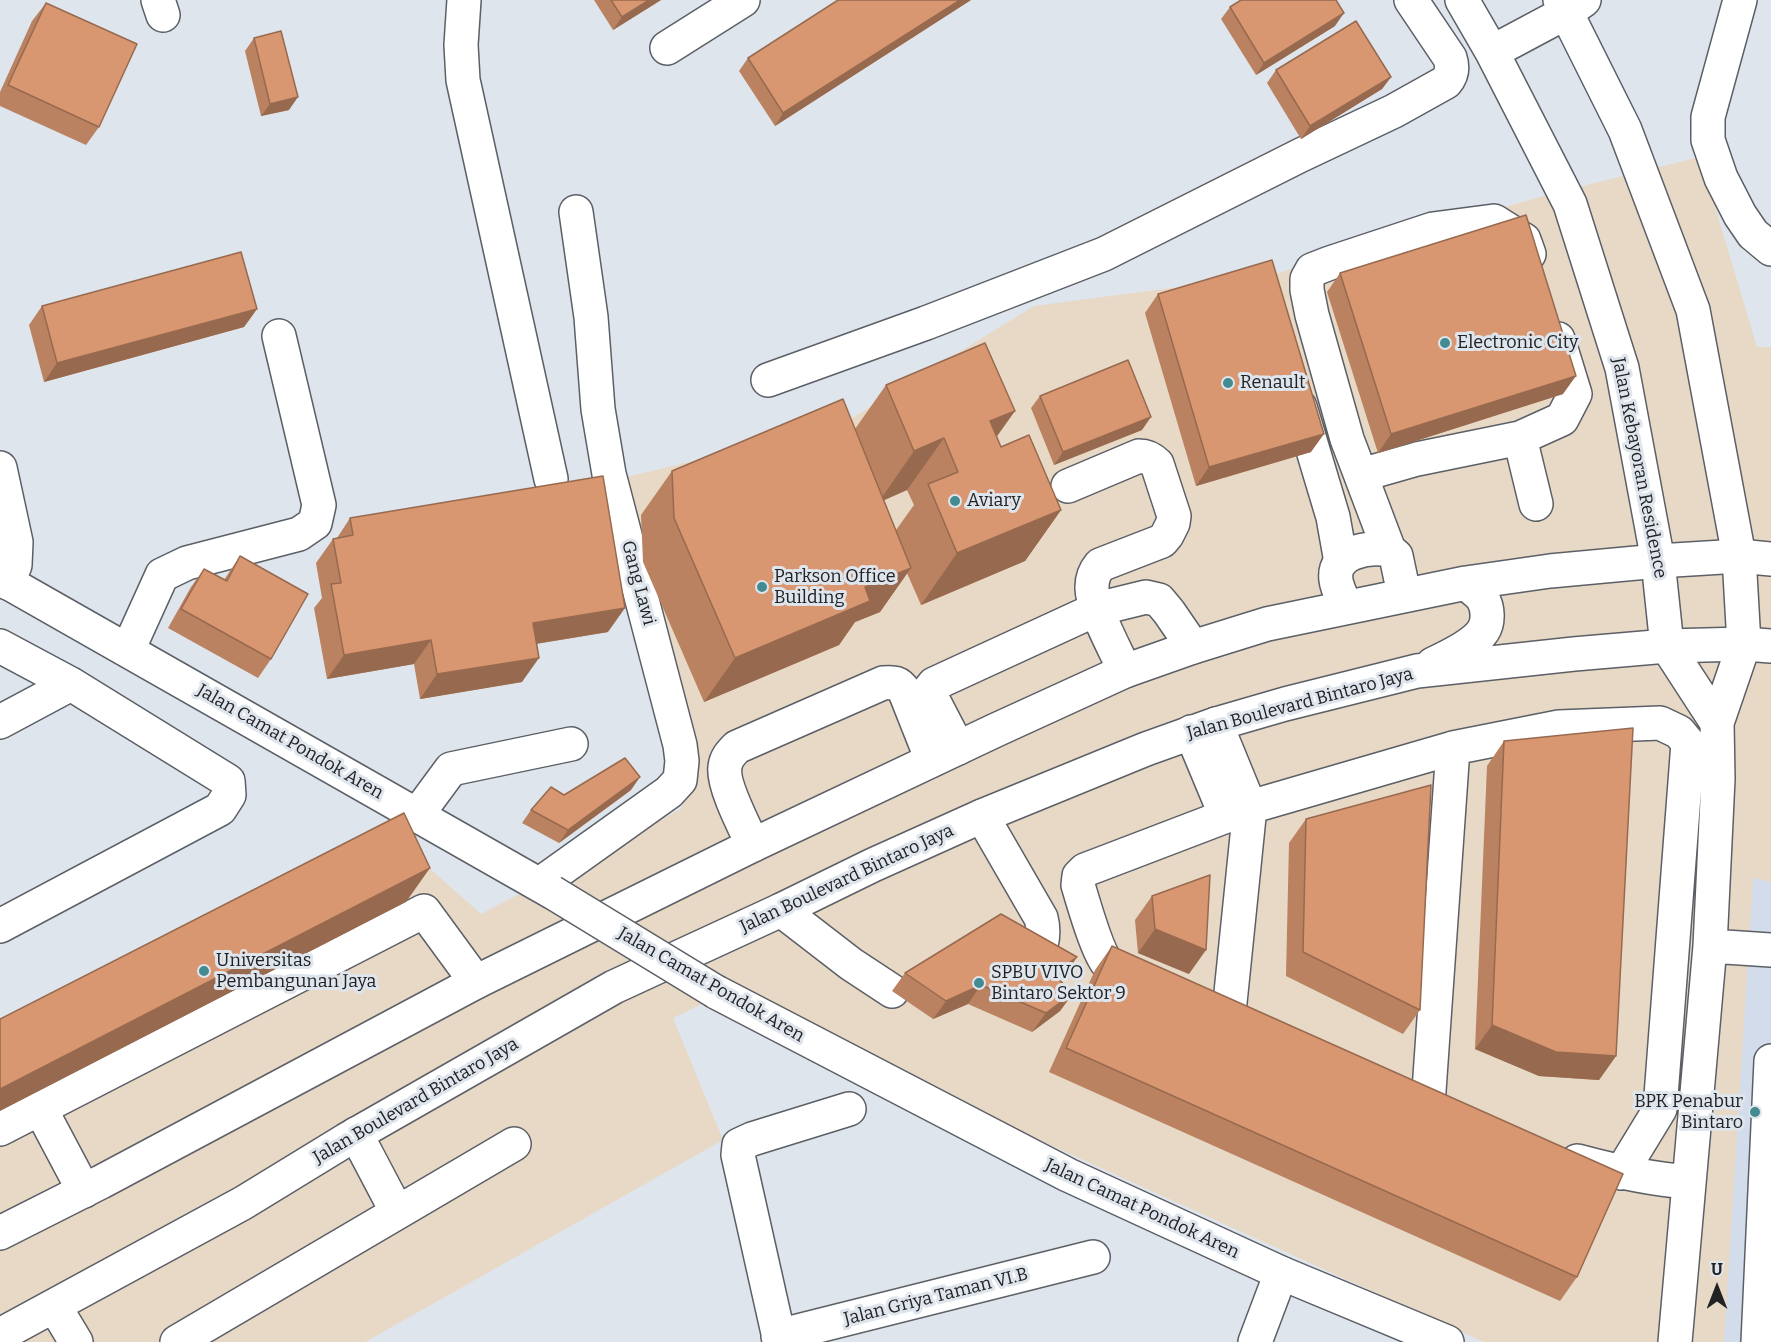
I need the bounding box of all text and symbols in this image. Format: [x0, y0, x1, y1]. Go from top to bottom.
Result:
place label: Electronic City [1457, 332, 1579, 354]
marker: Electronic City [1438, 336, 1452, 350]
street label: Jalan Kebayoran Residence [1607, 356, 1671, 580]
place label: Renault [1240, 372, 1305, 394]
marker: Renault [1221, 376, 1235, 390]
place label: Aviary [967, 490, 1021, 512]
marker: Aviary [948, 494, 962, 508]
street label: Gang Lawi [616, 538, 660, 628]
place label: Parkson Office Building [774, 566, 896, 608]
marker: Parkson Office Building [755, 580, 769, 594]
street label: Jalan Boulevard Bintaro Jaya [1185, 663, 1415, 745]
street label: Jalan Camat Pondok Aren [193, 680, 387, 804]
street label: Jalan Boulevard Bintaro Jaya [737, 820, 957, 938]
street label: Jalan Camat Pondok Aren [614, 923, 808, 1047]
place label: Universitas Pembangunan Jaya [216, 950, 376, 992]
place label: SPBU VIVO Bintaro Sektor 9 [991, 962, 1126, 1004]
marker: Universitas Pembangunan Jaya [197, 964, 211, 978]
marker: SPBU VIVO Bintaro Sektor 9 [972, 976, 986, 990]
street label: Jalan Boulevard Bintaro Jaya [310, 1033, 522, 1169]
place label: BPK Penabur Bintaro [1634, 1091, 1743, 1134]
marker: BPK Penabur Bintaro [1748, 1105, 1762, 1119]
street label: Jalan Camat Pondok Aren [1042, 1154, 1242, 1264]
north arrow [1687, 1258, 1747, 1318]
text: U [1711, 1260, 1723, 1279]
street label: Jalan Griya Taman VI.B [842, 1264, 1030, 1330]

